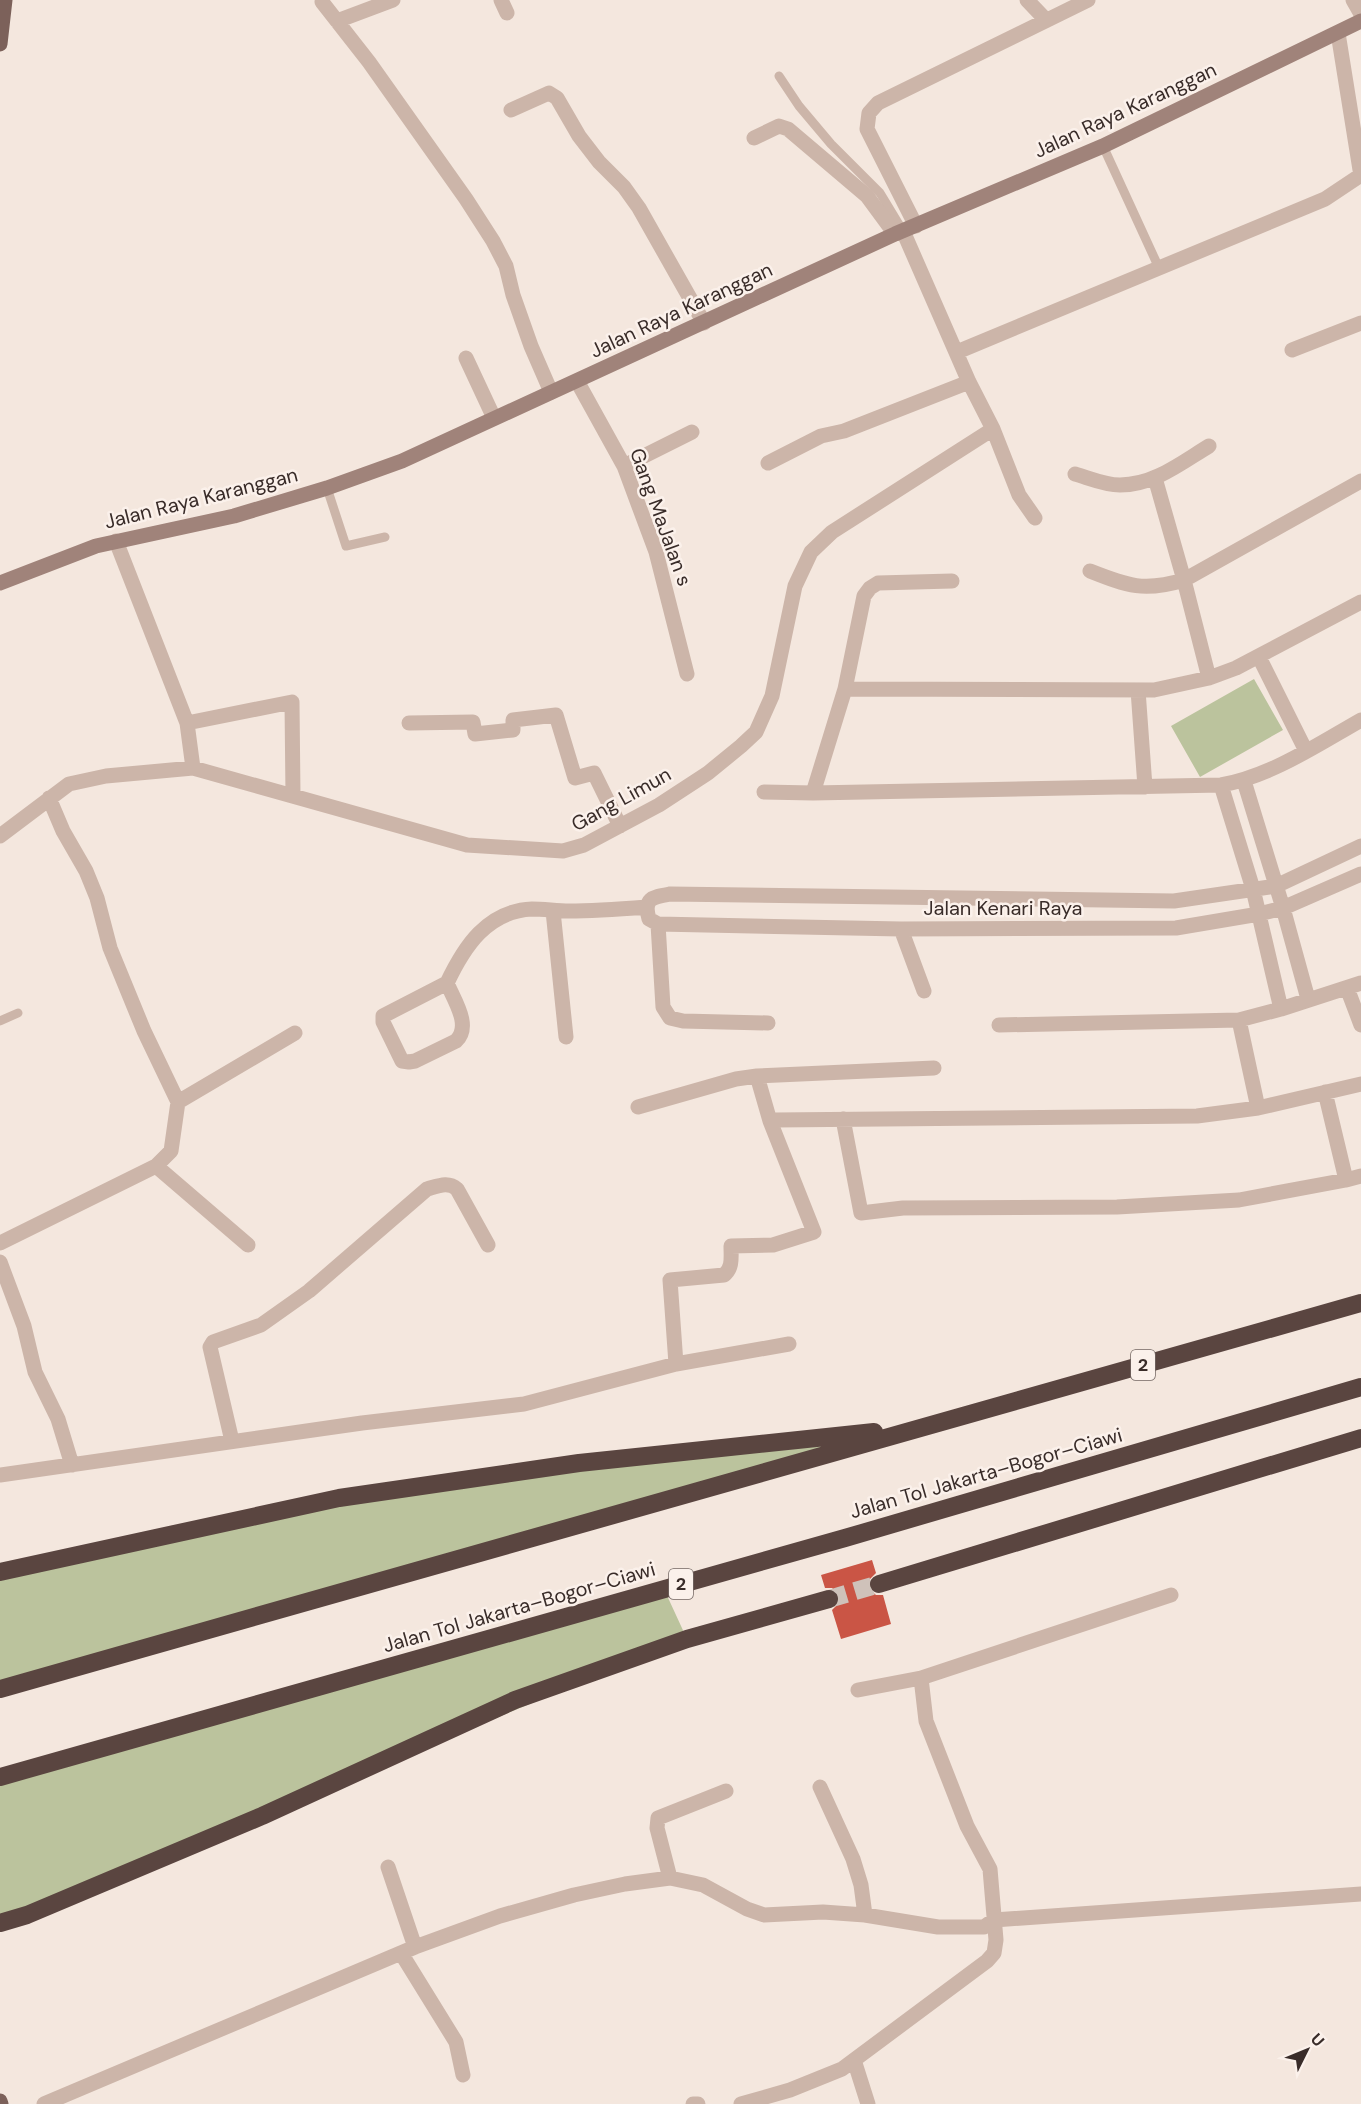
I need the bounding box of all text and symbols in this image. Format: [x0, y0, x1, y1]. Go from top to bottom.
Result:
street label: Jalan Raya Karanggan [1030, 56, 1220, 164]
street label: Jalan Raya Karanggan [586, 256, 776, 364]
street label: Gang MaJalan s [624, 445, 698, 589]
street label: Jalan Raya Karanggan [102, 461, 300, 535]
street label: Gang Limun [567, 761, 675, 837]
street label: Jalan Kenari Raya [924, 895, 1082, 921]
road number: 2 [1131, 1350, 1155, 1380]
street label: Jalan Tol Jakarta–Bogor–Ciawi [847, 1422, 1125, 1524]
street label: Jalan Tol Jakarta–Bogor–Ciawi [380, 1556, 658, 1658]
road number: 2 [669, 1569, 693, 1599]
north arrow [1277, 2020, 1337, 2080]
text: U [1306, 2029, 1329, 2051]

